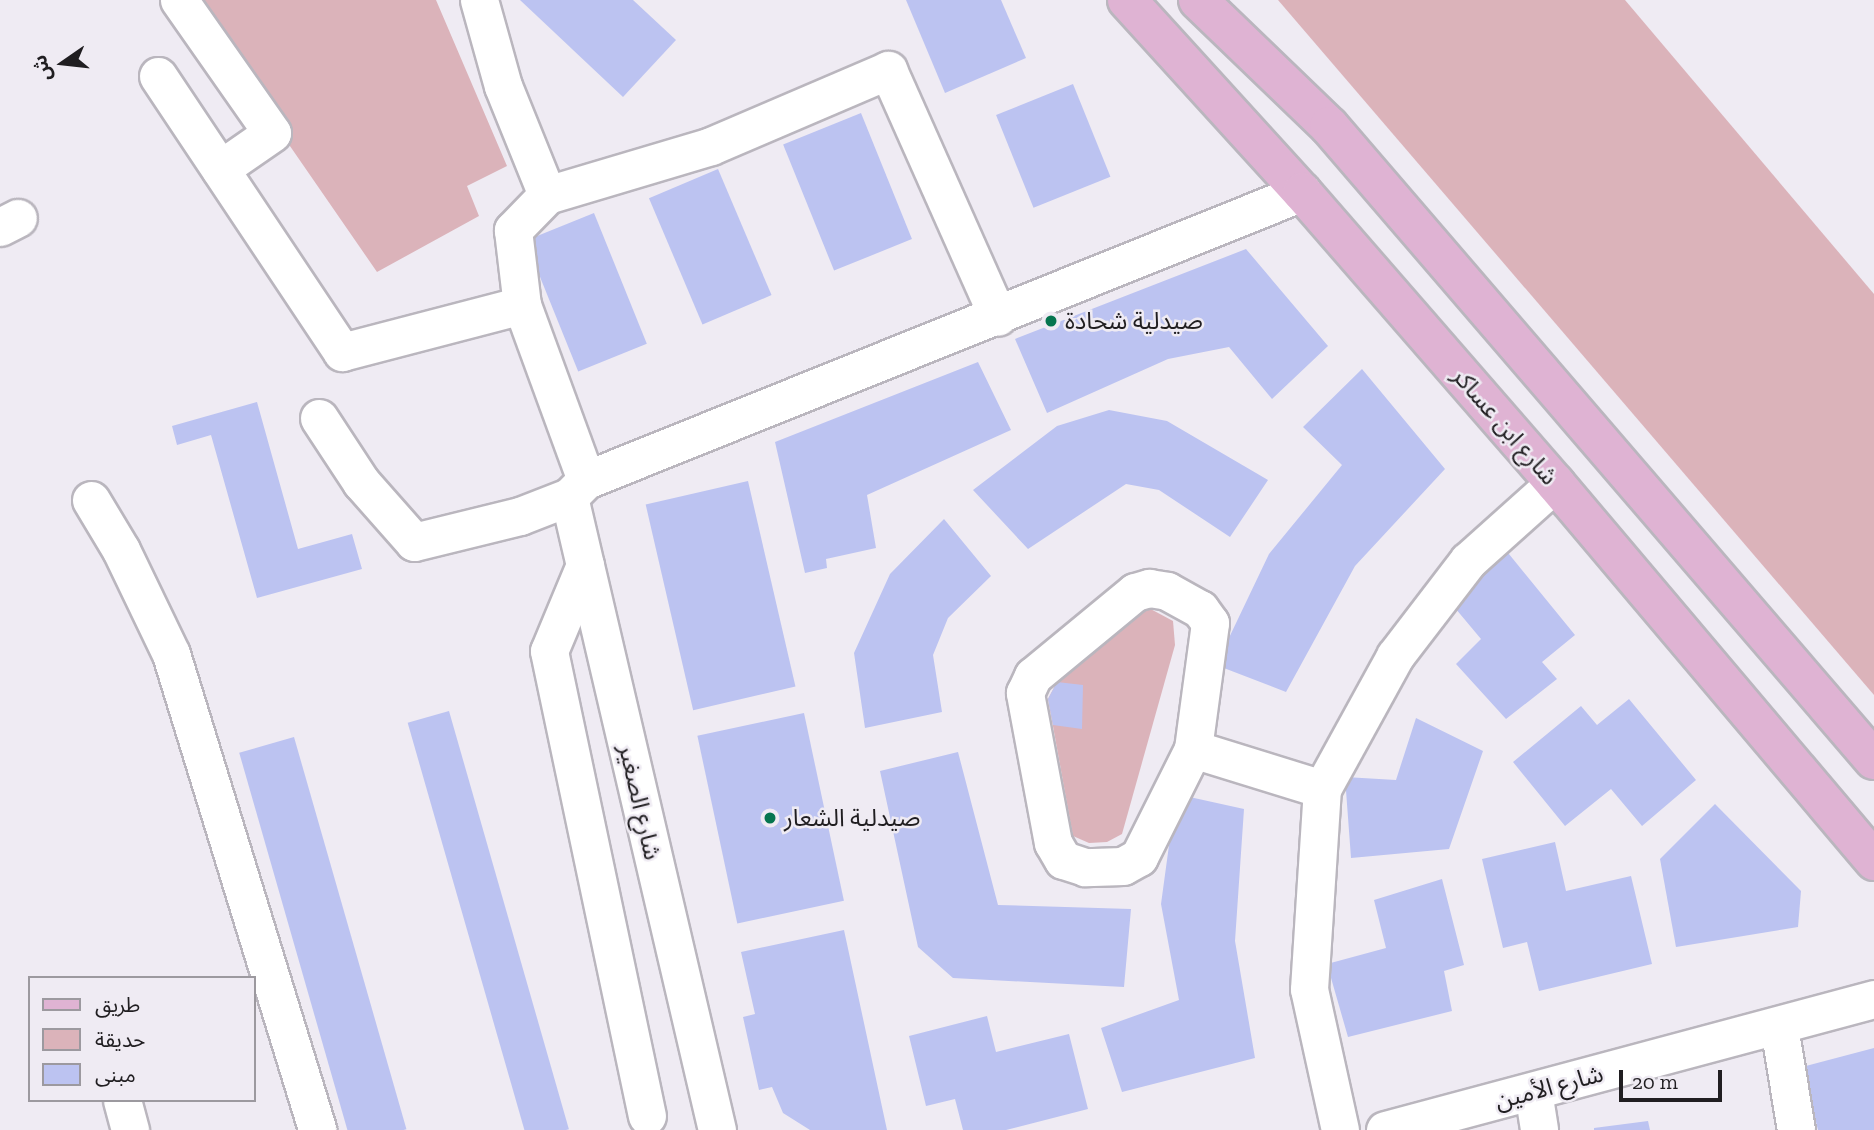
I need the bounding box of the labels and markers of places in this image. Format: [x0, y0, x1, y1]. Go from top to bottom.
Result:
place label: صيدلية شحادة [1065, 307, 1203, 335]
marker: صيدلية شحادة [1043, 313, 1059, 329]
place label: صيدلية الشعار [784, 804, 920, 832]
marker: صيدلية الشعار [762, 810, 778, 826]

